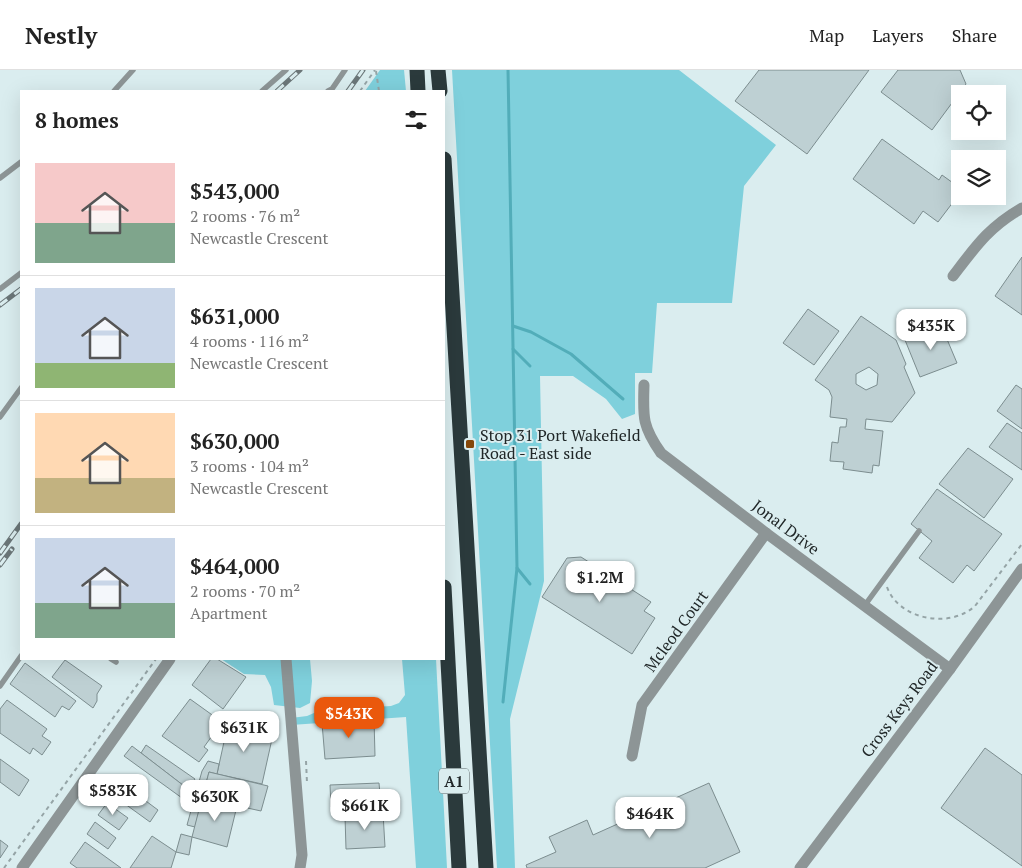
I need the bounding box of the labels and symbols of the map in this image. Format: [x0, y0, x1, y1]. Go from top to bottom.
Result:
pin: $435K [896, 308, 966, 351]
place label: Stop 31 Port Wakefield Road - East side [480, 424, 641, 464]
marker: Stop 31 Port Wakefield Road - East side [464, 438, 476, 450]
street label: Jonal Drive [748, 495, 824, 559]
pin: $1.2M [565, 560, 635, 603]
street label: Mcleod Court [639, 586, 713, 676]
street label: Cross Keys Road [856, 656, 942, 762]
pin: $543K [314, 696, 384, 739]
pin: $631K [209, 710, 279, 753]
road number: A1 [439, 768, 469, 794]
pin: $583K [78, 774, 148, 816]
pin: $630K [180, 780, 250, 822]
pin: $661K [330, 788, 400, 831]
pin: $464K [615, 796, 685, 839]

